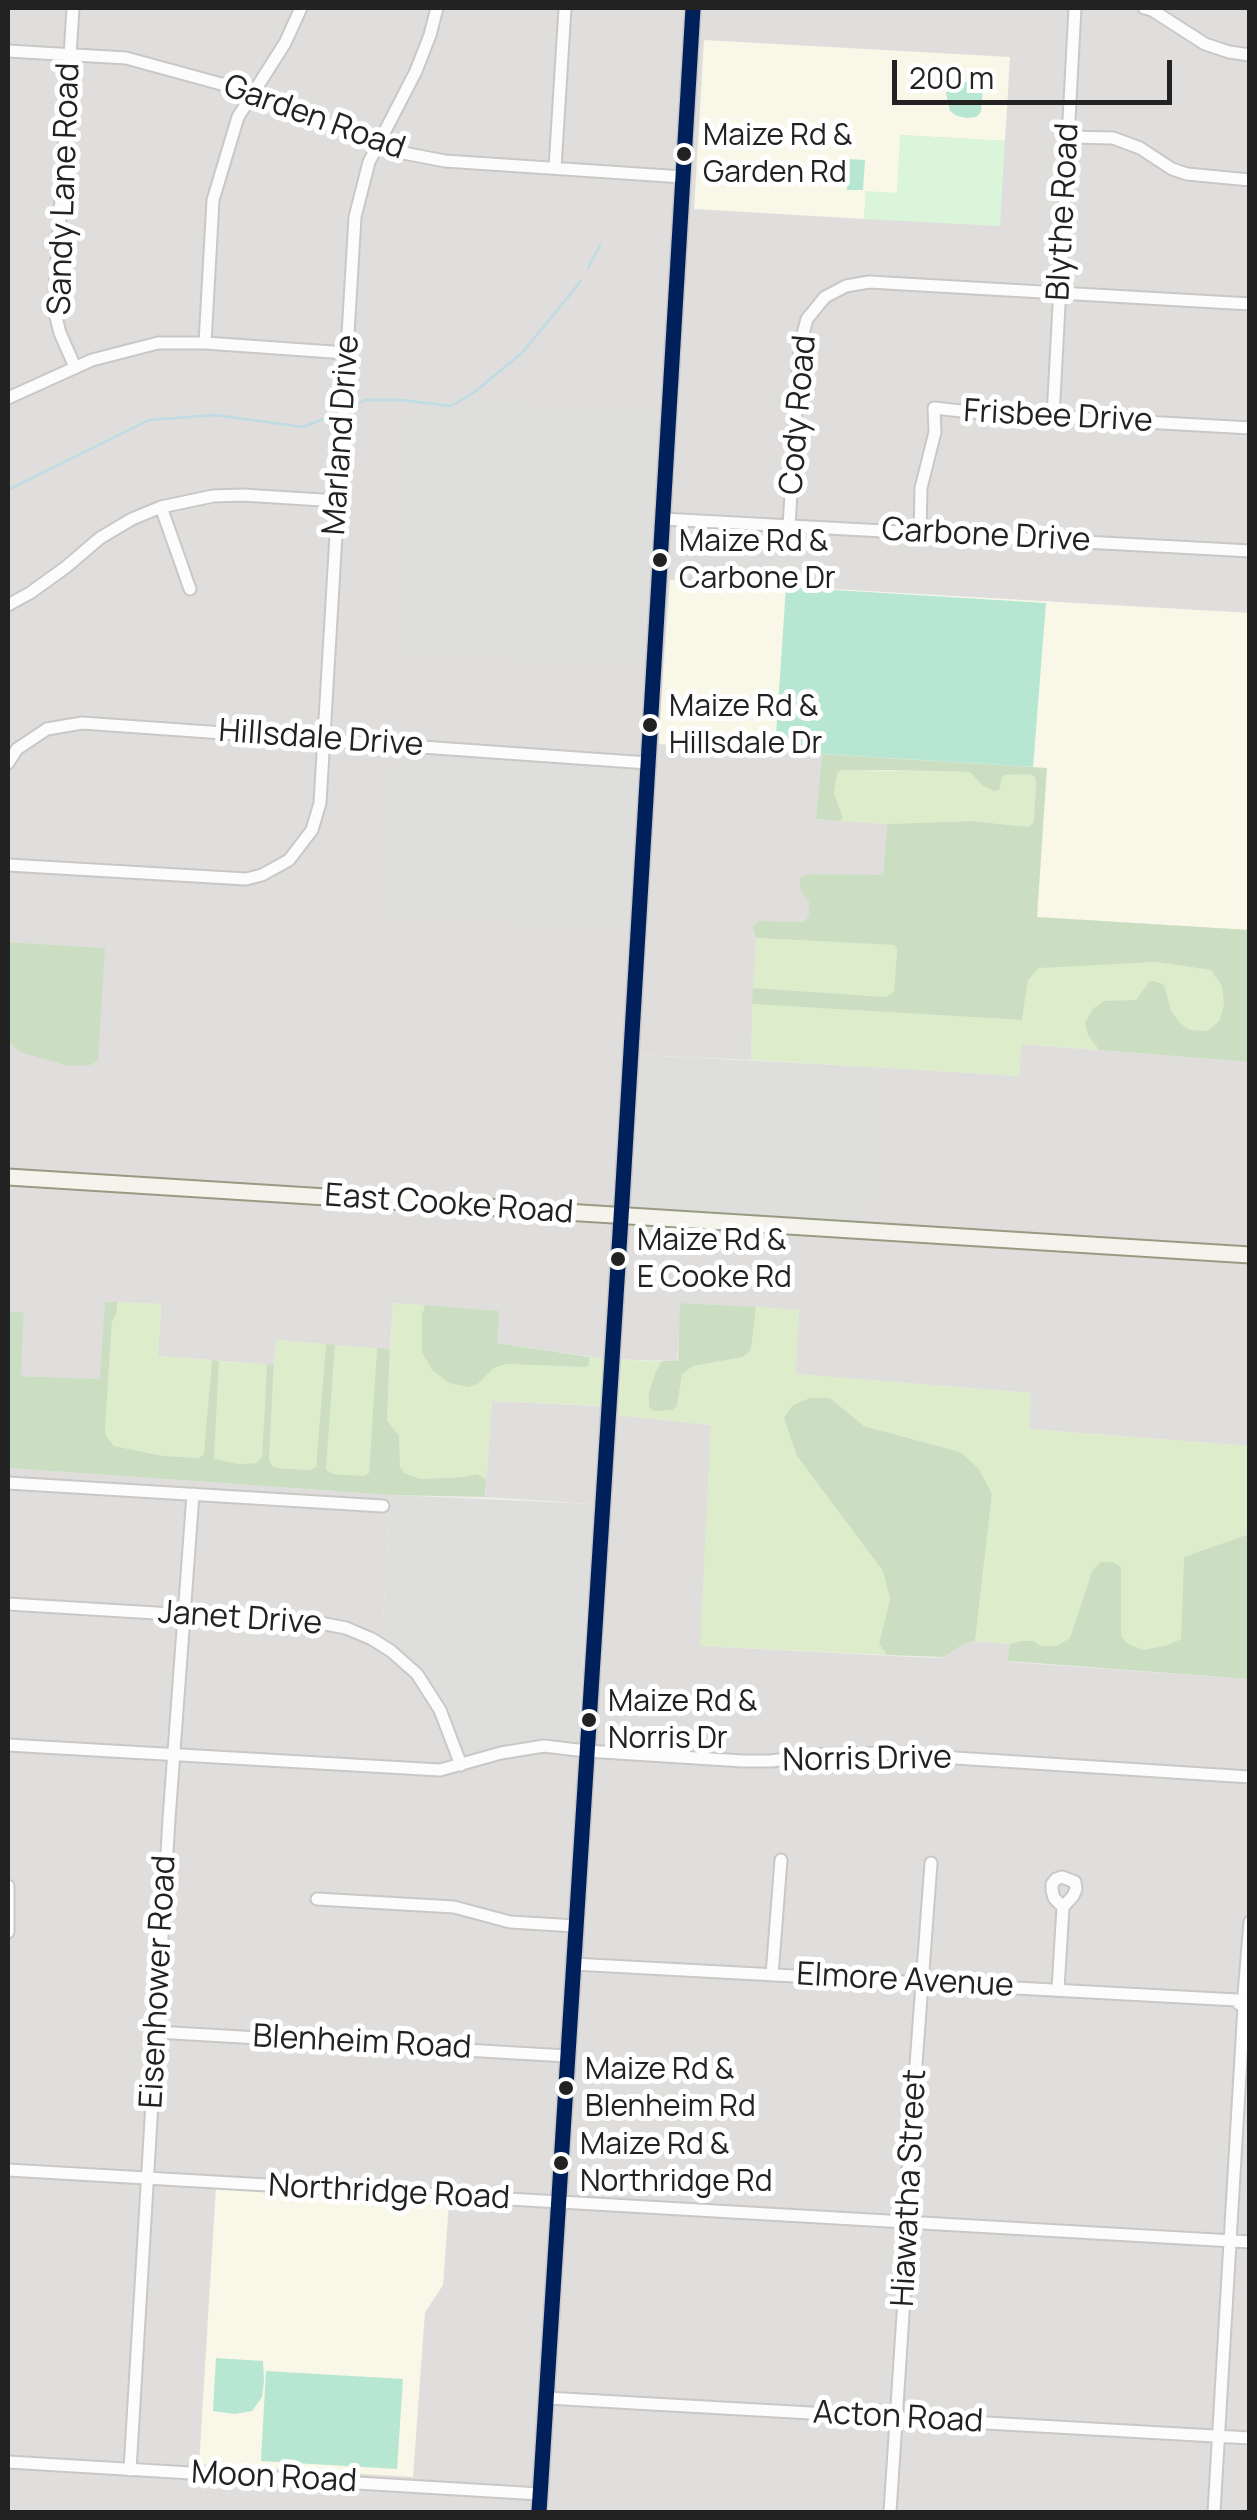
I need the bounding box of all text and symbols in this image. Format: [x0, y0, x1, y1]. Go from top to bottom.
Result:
scale bar [897, 40, 1177, 102]
text: 200 m [909, 57, 994, 98]
street label: Sandy Lane Road [41, 62, 89, 316]
street label: Garden Road [218, 67, 410, 169]
place label: Maize Rd & Garden Rd [703, 119, 852, 190]
street label: Blythe Road [1040, 122, 1088, 302]
marker: Maize Rd & Garden Rd [674, 144, 694, 164]
street label: Marland Drive [316, 334, 368, 536]
street label: Cody Road [773, 334, 825, 496]
street label: Frisbee Drive [962, 393, 1154, 441]
street label: Carbone Drive [881, 511, 1091, 561]
place label: Maize Rd & Carbone Dr [679, 525, 836, 596]
marker: Maize Rd & Carbone Dr [650, 550, 670, 570]
place label: Maize Rd & Hillsdale Dr [669, 690, 822, 760]
street label: Hillsdale Drive [217, 713, 425, 765]
marker: Maize Rd & Hillsdale Dr [640, 715, 660, 735]
street label: East Cooke Road [323, 1177, 575, 1233]
place label: Maize Rd & E Cooke Rd [637, 1224, 792, 1294]
marker: Maize Rd & E Cooke Rd [608, 1249, 628, 1269]
street label: Janet Drive [157, 1594, 323, 1644]
place label: Maize Rd & Norris Dr [608, 1685, 757, 1756]
marker: Maize Rd & Norris Dr [579, 1710, 599, 1730]
street label: Norris Drive [782, 1739, 952, 1781]
street label: Eisenhower Road [133, 1854, 185, 2110]
street label: Elmore Avenue [795, 1956, 1015, 2006]
street label: Blenheim Road [252, 2018, 472, 2068]
place label: Maize Rd & Blenheim Rd [585, 2053, 756, 2124]
street label: Hiawatha Street [885, 2068, 935, 2308]
marker: Maize Rd & Blenheim Rd [556, 2078, 576, 2098]
place label: Maize Rd & Northridge Rd [580, 2128, 773, 2198]
marker: Maize Rd & Northridge Rd [551, 2153, 571, 2173]
street label: Northridge Road [267, 2167, 511, 2219]
street label: Acton Road [812, 2394, 984, 2442]
street label: Moon Road [190, 2454, 358, 2502]

